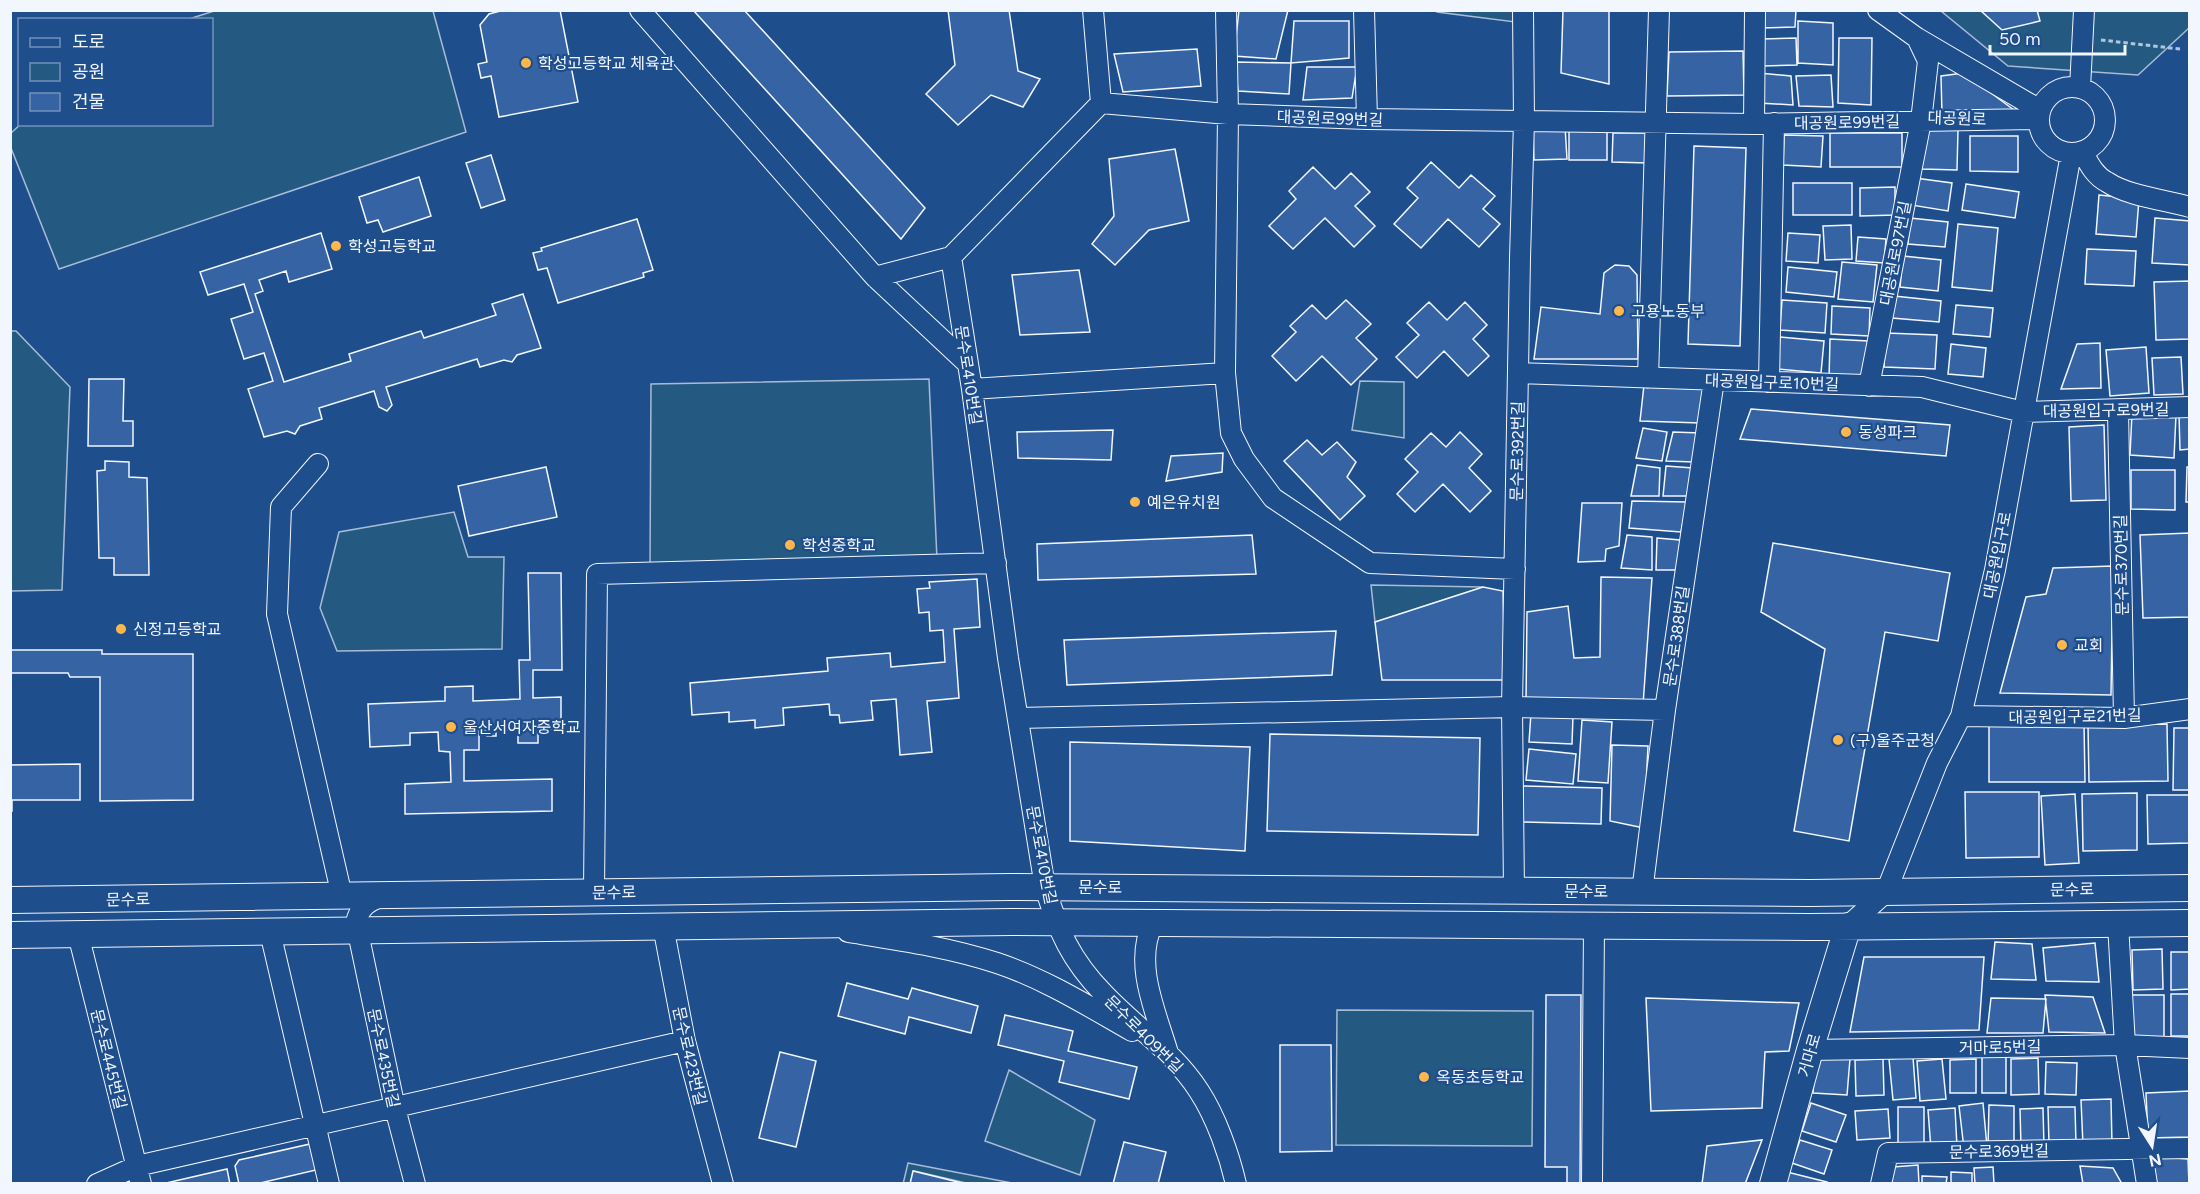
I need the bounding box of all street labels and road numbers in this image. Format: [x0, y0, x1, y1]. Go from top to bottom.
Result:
street label: 대공원로99번길 [1276, 107, 1384, 130]
street label: 대공원로 [1927, 108, 1987, 129]
street label: 대공원로99번길 [1794, 112, 1900, 133]
street label: 대공원로97번길 [1876, 199, 1915, 307]
street label: 문수로410번길 [951, 324, 986, 426]
street label: 대공원입구로10번길 [1704, 371, 1840, 394]
street label: 대공원입구로9번길 [2042, 400, 2170, 421]
street label: 문수로392번길 [1507, 401, 1528, 501]
street label: 대공원입구로 [1980, 510, 2015, 600]
street label: 문수로370번길 [2111, 514, 2132, 616]
street label: 문수로388번길 [1660, 584, 1693, 688]
street label: 대공원입구로21번길 [2008, 706, 2142, 727]
street label: 문수로410번길 [1023, 804, 1060, 906]
street label: 문수로 [1078, 878, 1122, 897]
street label: 문수로 [2050, 880, 2095, 899]
street label: 문수로 [1564, 882, 1608, 901]
street label: 문수로 [592, 883, 637, 902]
street label: 문수로 [106, 890, 151, 909]
street label: 문수로409번길 [1101, 991, 1187, 1077]
street label: 문수로423번길 [669, 1005, 710, 1108]
street label: 문수로445번길 [87, 1007, 130, 1111]
street label: 문수로435번길 [364, 1007, 403, 1110]
street label: 거마로 [1794, 1031, 1825, 1079]
street label: 거마로5번길 [1958, 1037, 2042, 1058]
street label: 문수로369번길 [1949, 1141, 2049, 1162]

